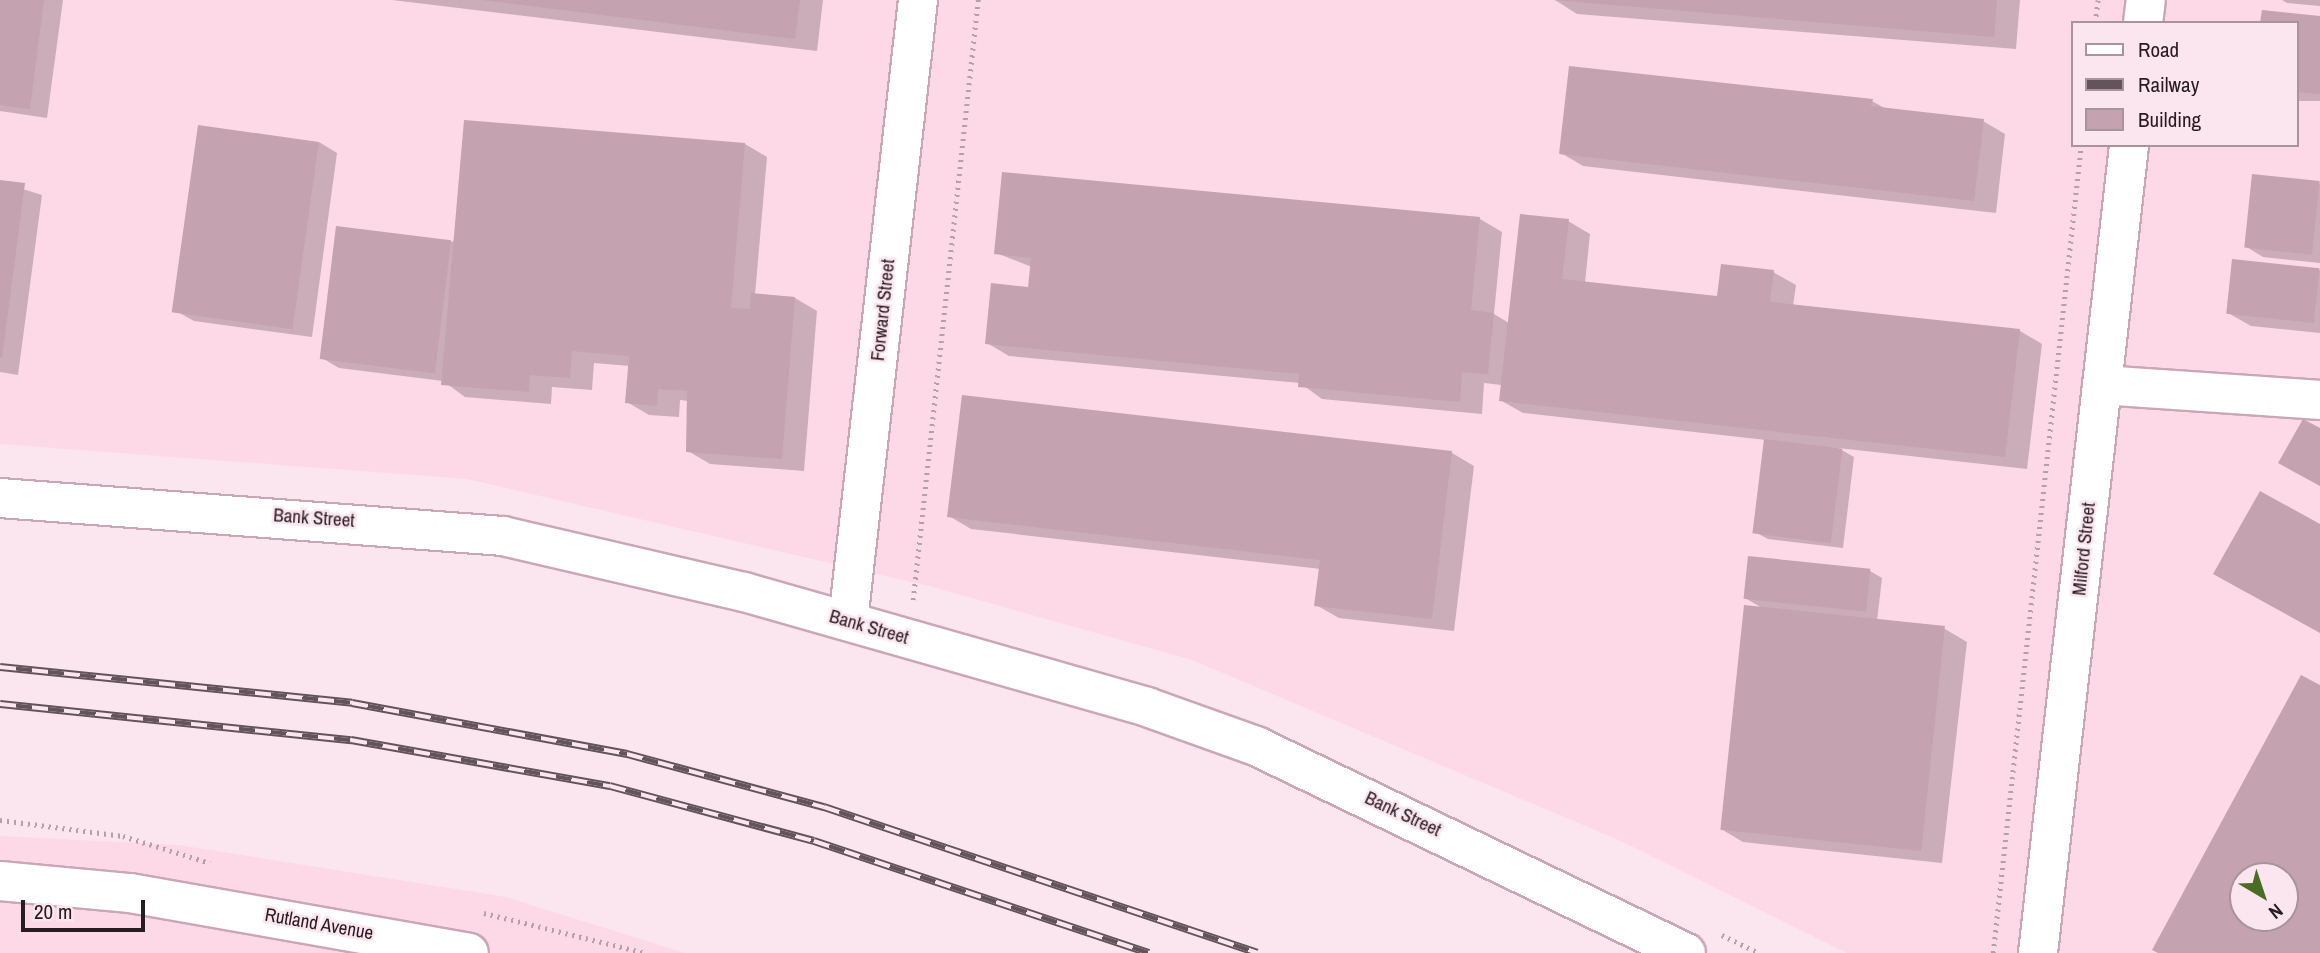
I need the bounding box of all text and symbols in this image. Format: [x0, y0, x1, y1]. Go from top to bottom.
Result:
legend [2072, 21, 2299, 147]
text: Road [2138, 35, 2179, 64]
text: Railway [2138, 70, 2199, 99]
text: Building [2138, 105, 2201, 134]
street label: Forward Street [866, 258, 900, 362]
street label: Milford Street [2068, 501, 2100, 597]
street label: Bank Street [273, 504, 355, 532]
street label: Bank Street [827, 605, 911, 649]
street label: Bank Street [1361, 786, 1445, 842]
north arrow [2229, 862, 2299, 932]
scale bar [24, 886, 149, 930]
text: 20 m [34, 897, 72, 926]
text: N [2263, 898, 2289, 925]
street label: Rutland Avenue [263, 903, 375, 945]

